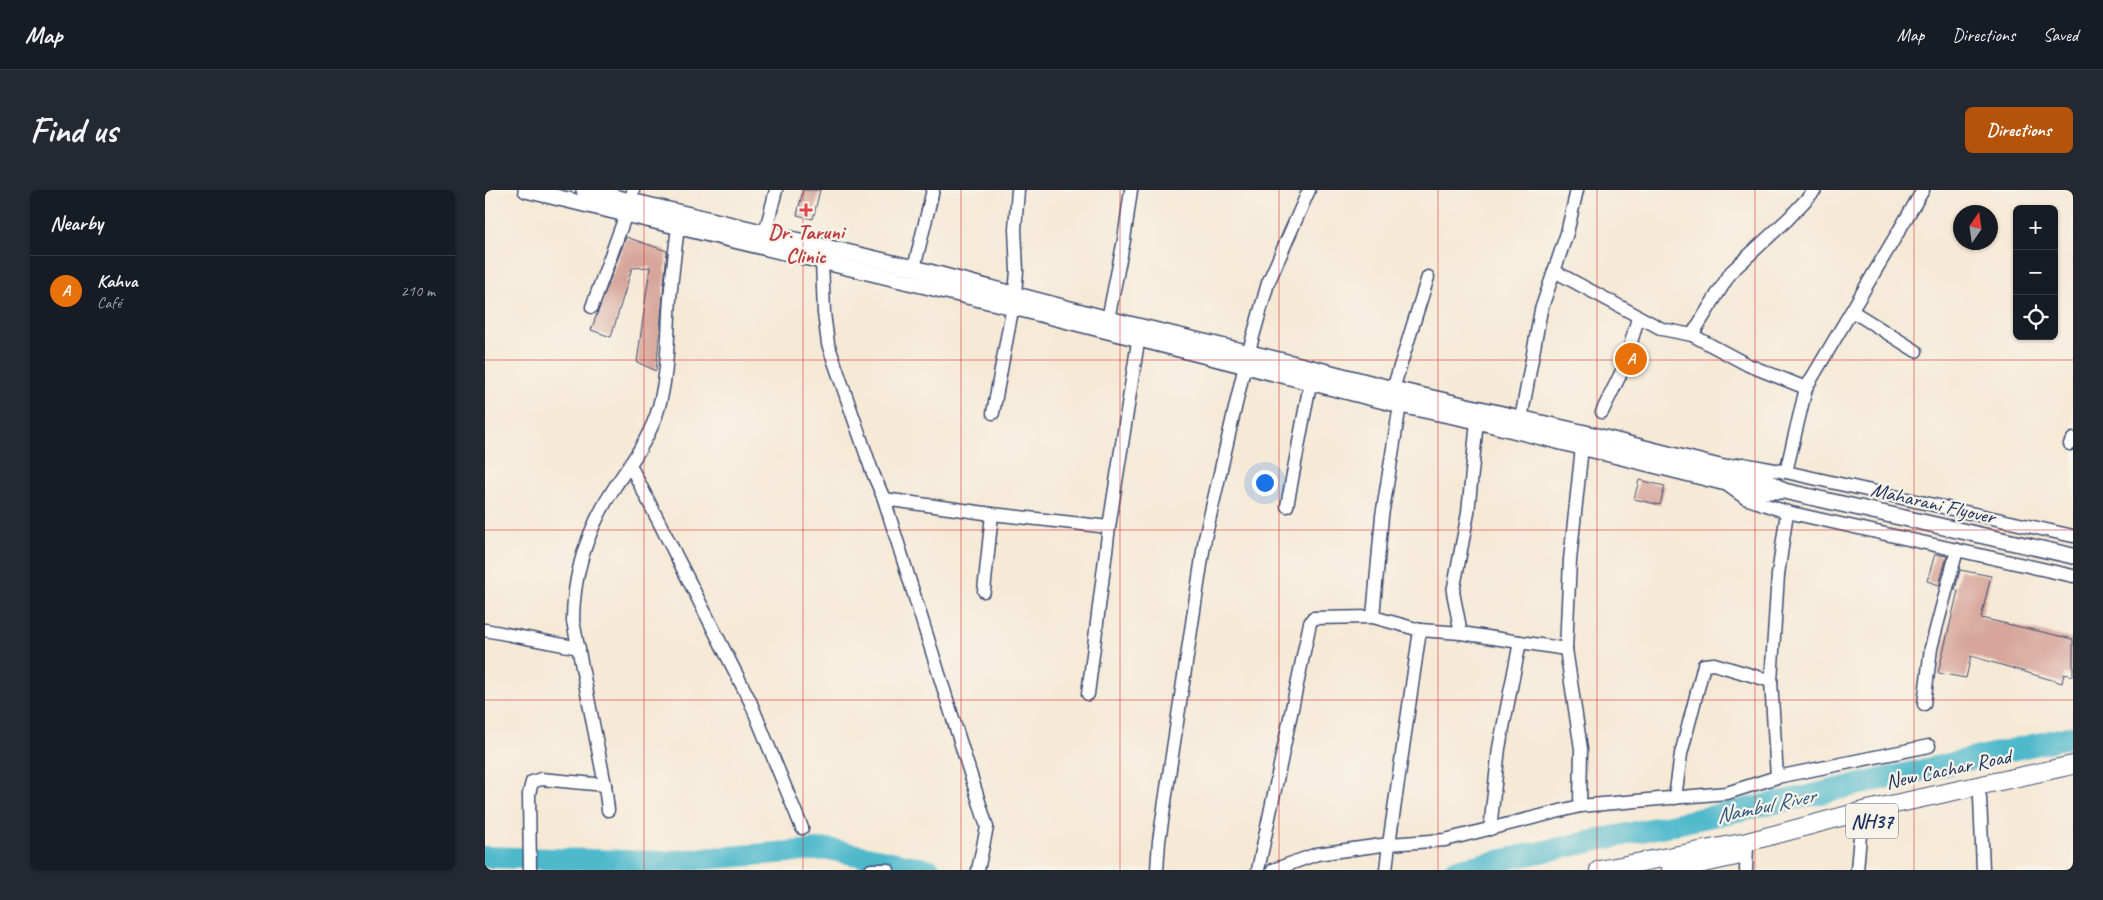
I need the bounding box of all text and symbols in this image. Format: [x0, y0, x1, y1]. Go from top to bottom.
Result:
text: Map [25, 20, 62, 50]
text: Map [1897, 24, 1924, 46]
text: Directions [1952, 24, 2015, 46]
text: Saved [2043, 24, 2078, 46]
button: Directions [1965, 107, 2073, 153]
text: Find us [30, 108, 117, 153]
marker: Dr. Taruni Clinic [799, 203, 813, 217]
north arrow [1953, 205, 1998, 250]
map controls [2013, 205, 2058, 340]
button: + [2013, 205, 2058, 250]
text: Nearby [50, 210, 103, 236]
place label: Dr. Taruni Clinic [768, 219, 847, 269]
button: − [2013, 250, 2058, 295]
text: Kahva [97, 269, 137, 293]
text: A [62, 281, 70, 301]
text: 210 m [401, 281, 435, 301]
text: Café [97, 293, 121, 313]
button: locate [2013, 295, 2058, 340]
pin: A [1615, 340, 1647, 378]
your location [1252, 470, 1278, 496]
street label: Maharani Flyover [1868, 476, 2000, 530]
street label: New Cachar Road [1883, 742, 2017, 795]
water label: Nambul River [1713, 781, 1820, 830]
road number: NH37 [1846, 804, 1898, 838]

